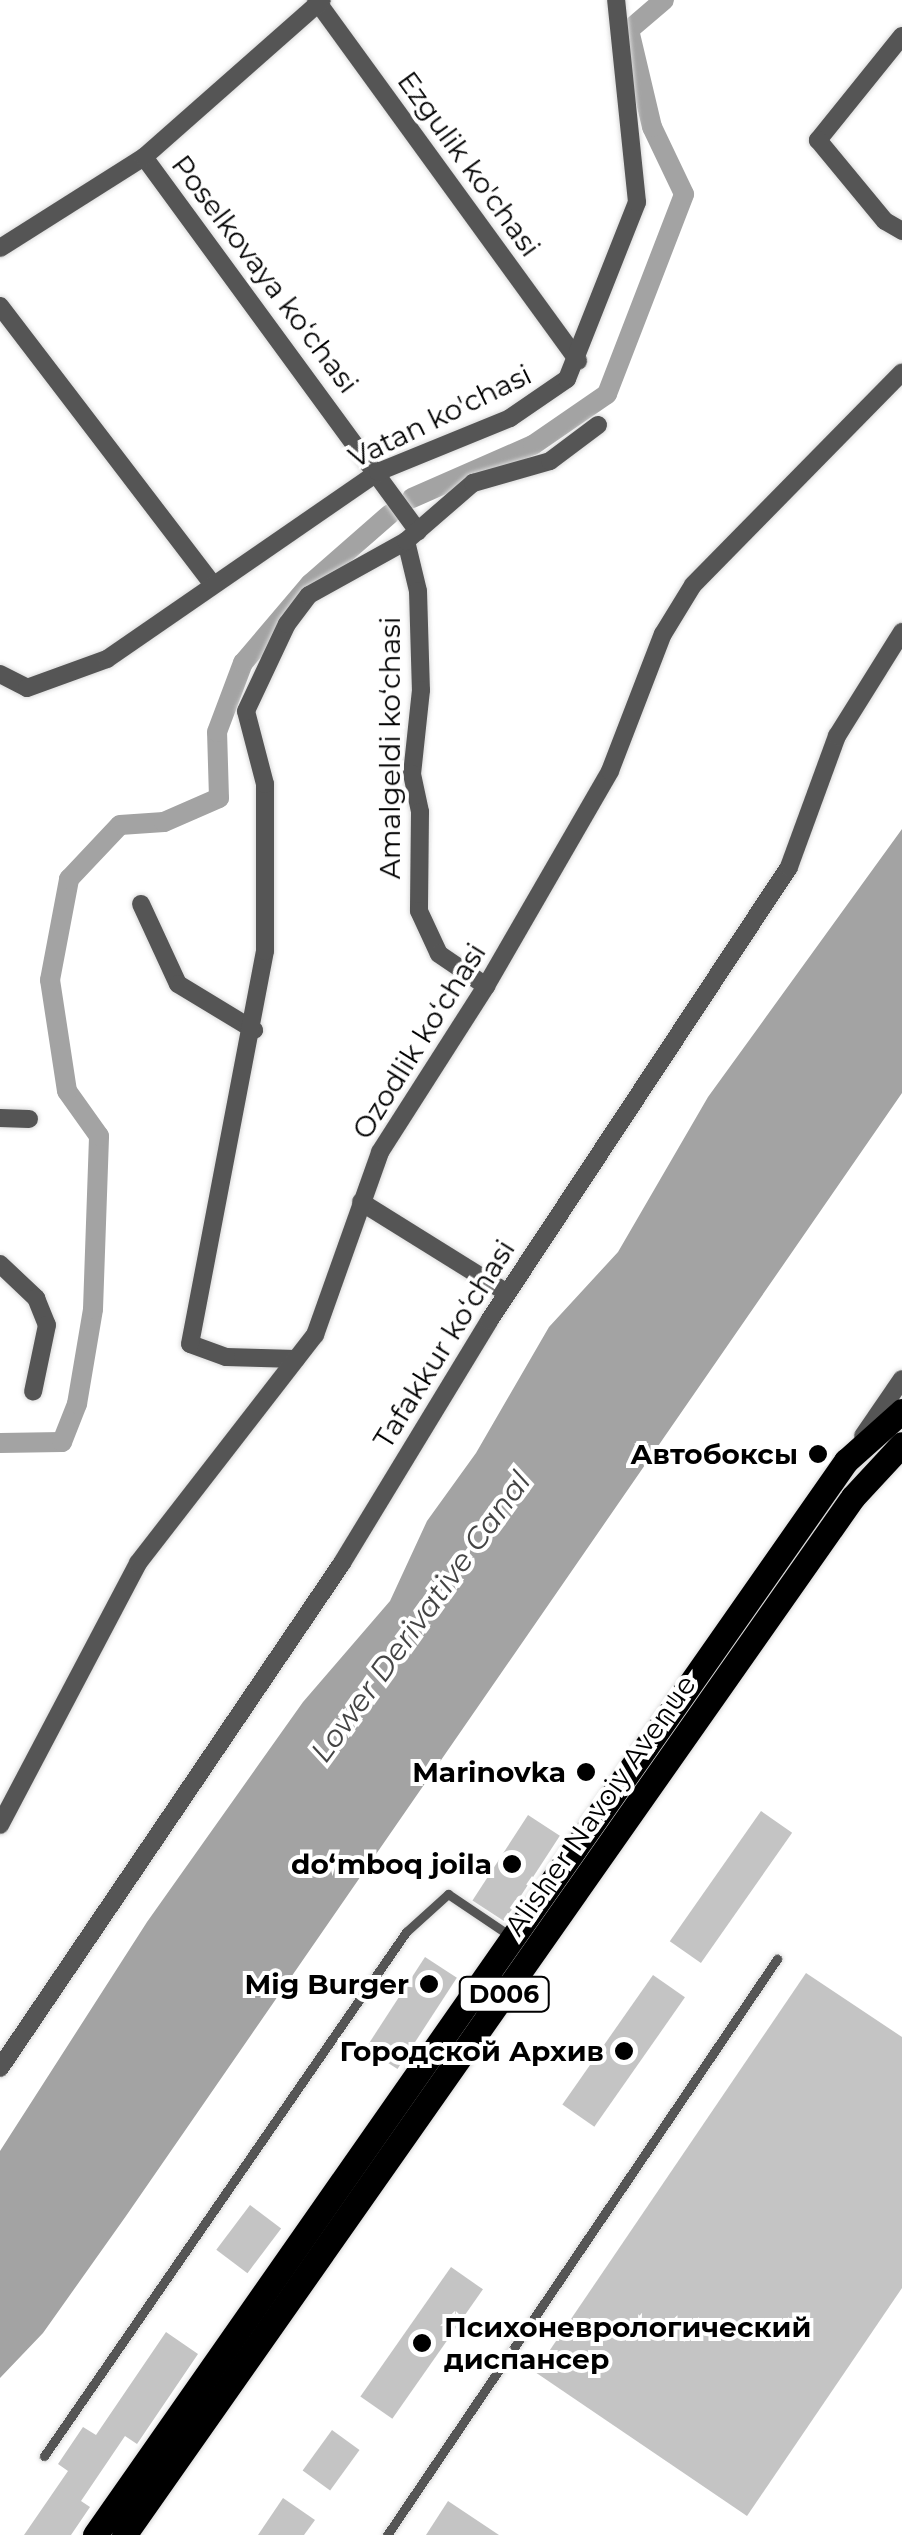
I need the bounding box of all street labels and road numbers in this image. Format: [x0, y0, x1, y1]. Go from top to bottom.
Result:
street label: Ezgulik ko'chasi [391, 65, 547, 263]
street label: Poselkovaya ko‘chasi [165, 149, 365, 399]
street label: Vatan ko'chasi [343, 357, 537, 475]
street label: Amalgeldi ko‘chasi [373, 617, 407, 879]
street label: Ozodlik ko‘chasi [345, 937, 493, 1145]
street label: Tafakkur ko‘chasi [366, 1234, 522, 1454]
street label: Alisher Navoiy Avenue [497, 1668, 703, 1942]
road number: D006 [456, 1974, 552, 2014]

